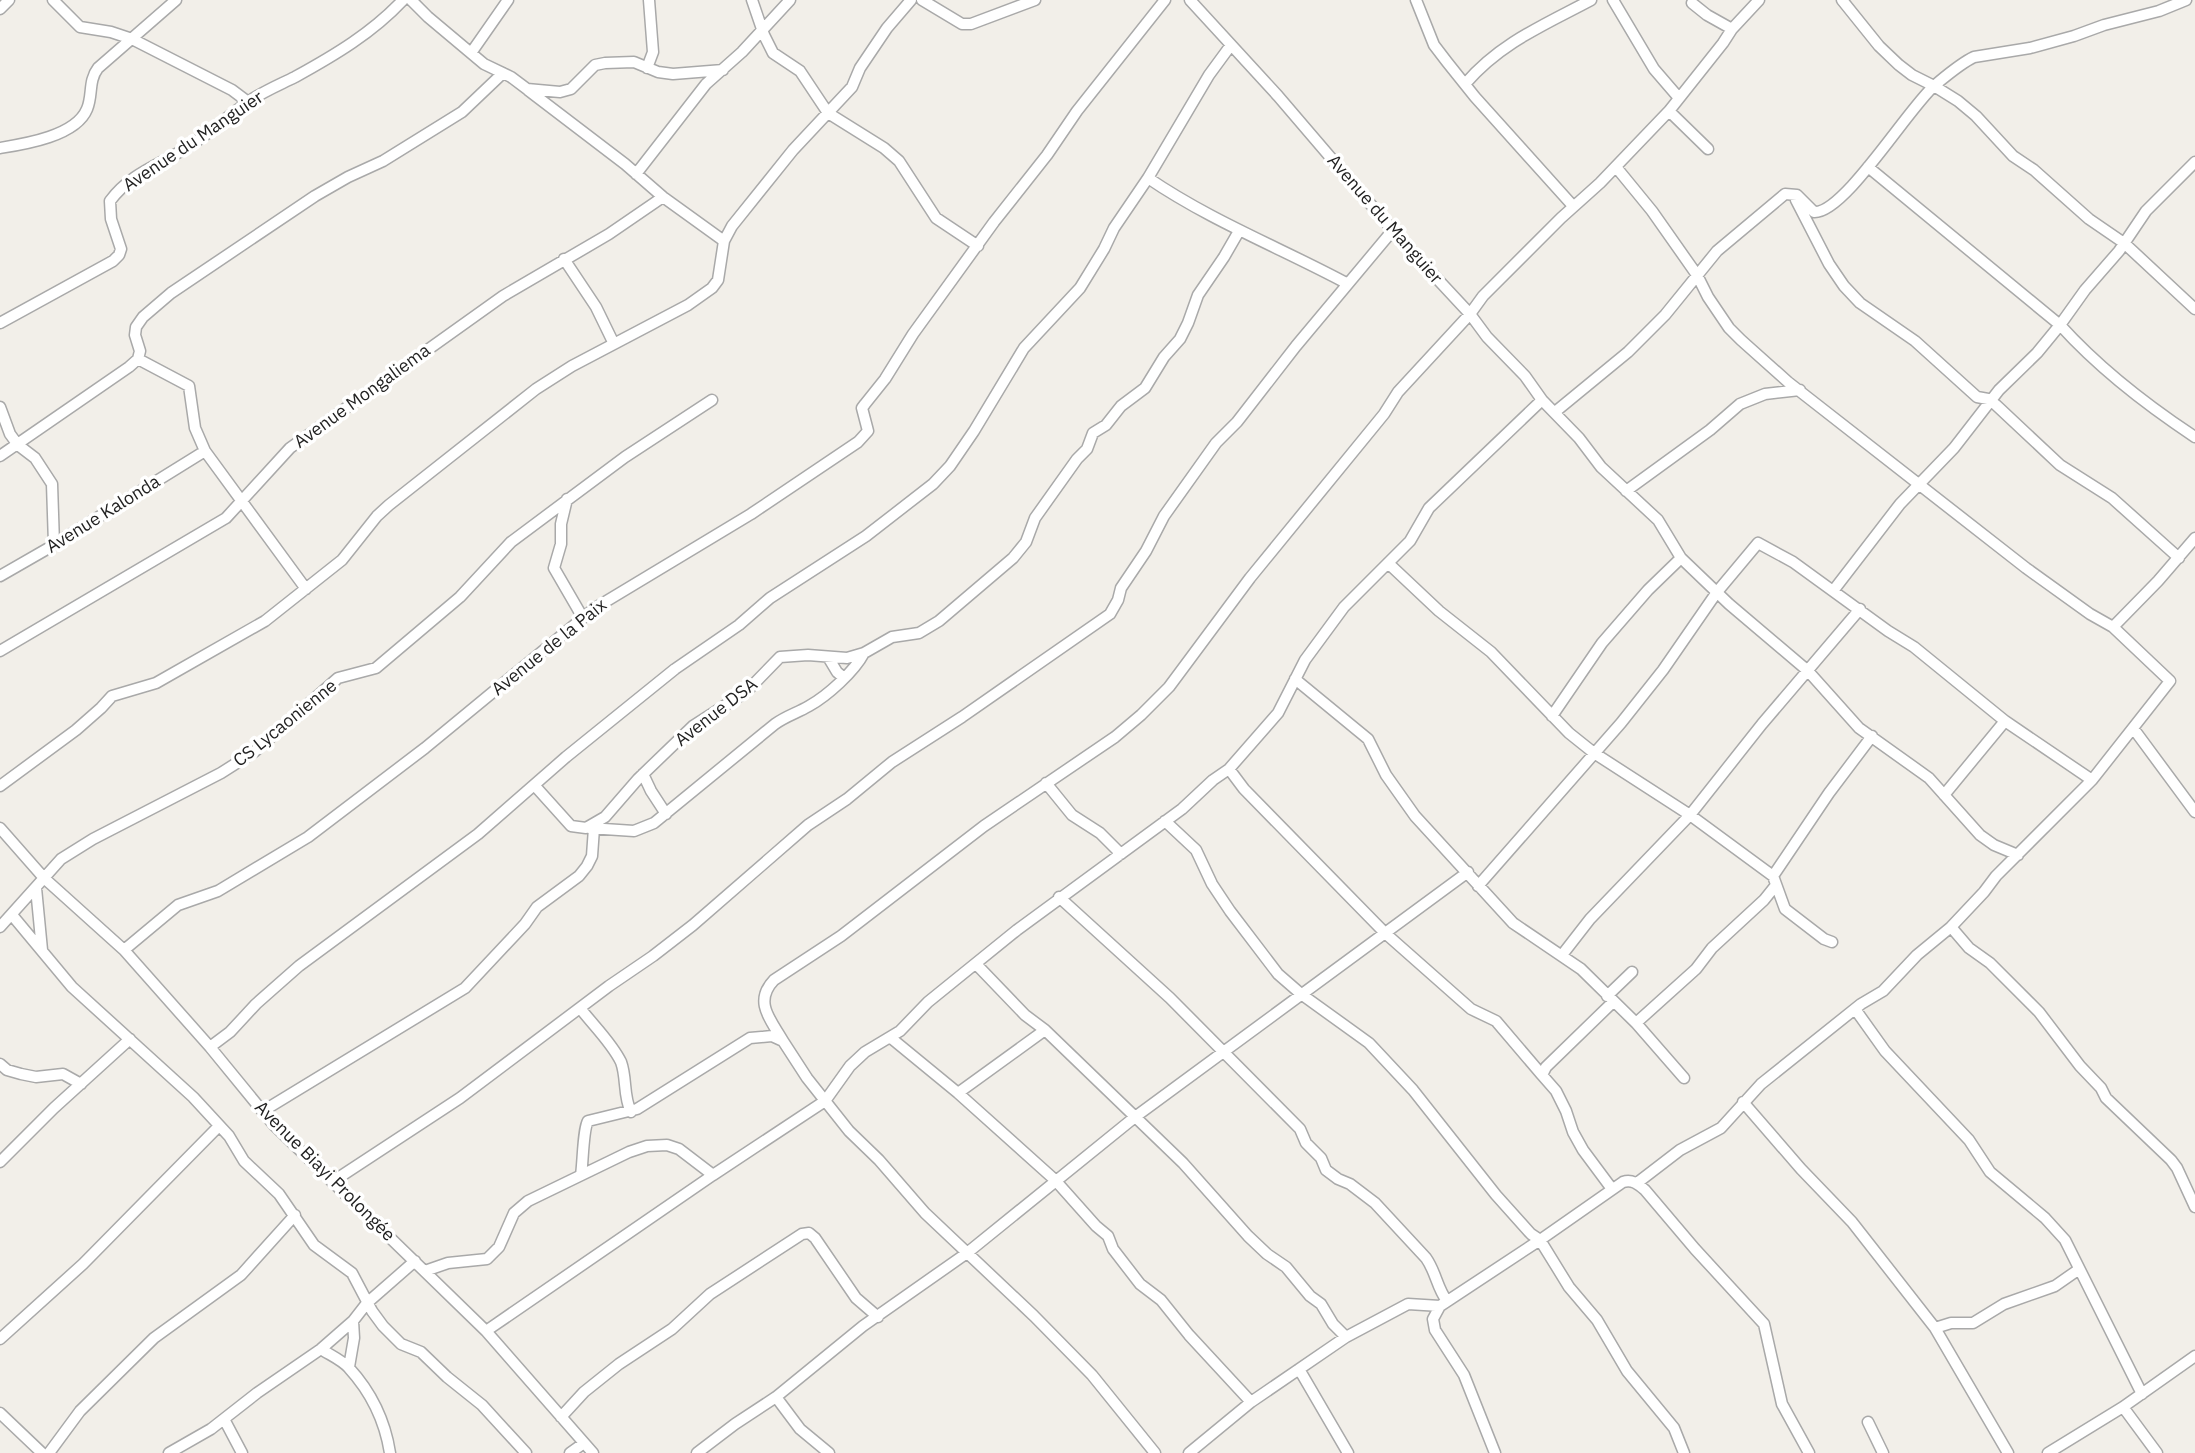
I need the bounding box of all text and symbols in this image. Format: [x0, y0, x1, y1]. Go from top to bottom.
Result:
street label: Avenue du Manguier [118, 85, 268, 196]
street label: Avenue du Manguier [1323, 149, 1448, 289]
street label: Avenue Mongaliema [289, 338, 435, 453]
street label: Avenue Kalonda [41, 469, 164, 558]
street label: Avenue de la Paix [486, 593, 611, 700]
street label: Avenue DSA [670, 672, 762, 751]
street label: CS Lycaonienne [228, 674, 341, 771]
street label: Avenue Biayi Prolongée [250, 1095, 401, 1246]

